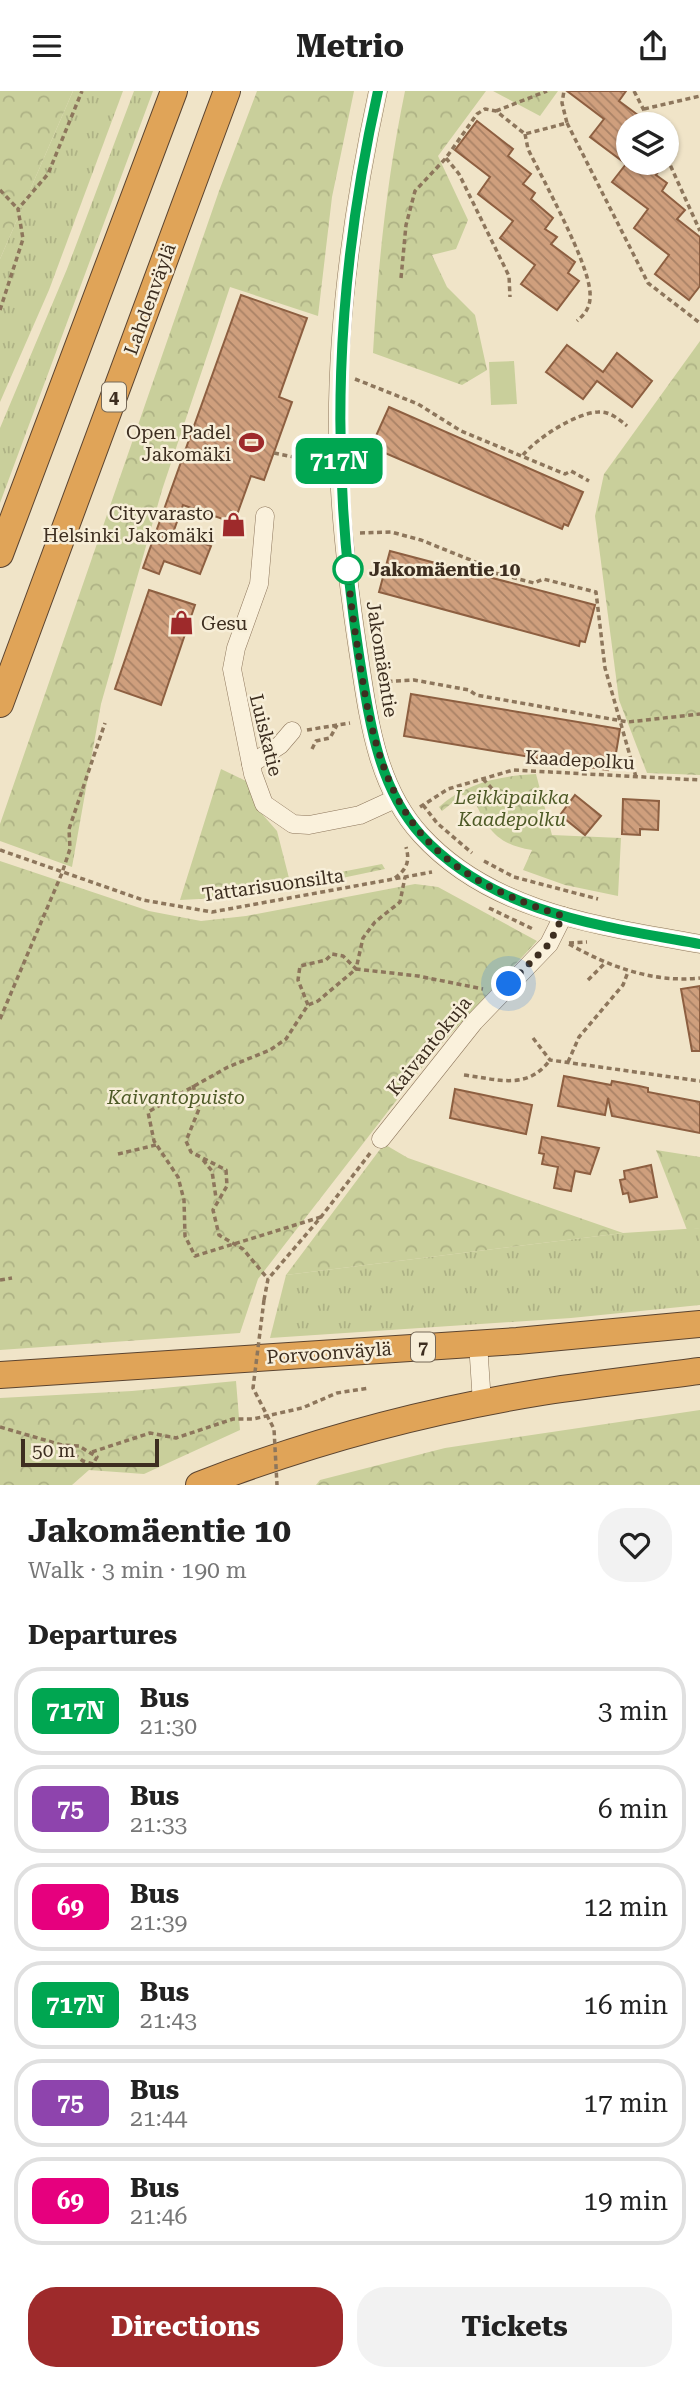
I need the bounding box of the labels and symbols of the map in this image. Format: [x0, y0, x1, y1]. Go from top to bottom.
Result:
street label: Lahdenväylä [119, 239, 181, 358]
road number: 4 [102, 383, 126, 411]
place label: Open Padel Jakomäki [126, 421, 231, 466]
sports icon: Open Padel Jakomäki [237, 429, 265, 457]
line badge: 717N [290, 438, 388, 484]
place label: Cityvarasto Helsinki Jakomäki [43, 502, 214, 547]
shop icon: Cityvarasto Helsinki Jakomäki [220, 510, 248, 538]
marker: Jakomäentie 10 [333, 554, 363, 584]
place label: Jakomäentie 10 [369, 558, 521, 581]
street label: Jakomäentie [361, 599, 403, 719]
shop icon: Gesu [167, 609, 195, 637]
place label: Gesu [201, 612, 248, 635]
street label: Luiskatie [245, 692, 287, 778]
street label: Kaadepolku [524, 746, 636, 774]
park label: Leikkipaikka Kaadepolku [453, 786, 570, 831]
street label: Tattarisuonsilta [201, 864, 346, 906]
your location [491, 966, 526, 1001]
street label: Kaivantokuja [382, 991, 477, 1100]
park label: Kaivantopuisto [106, 1086, 245, 1109]
road number: 7 [411, 1332, 435, 1361]
street label: Porvoonväylä [266, 1337, 393, 1369]
scale bar [21, 1436, 159, 1468]

